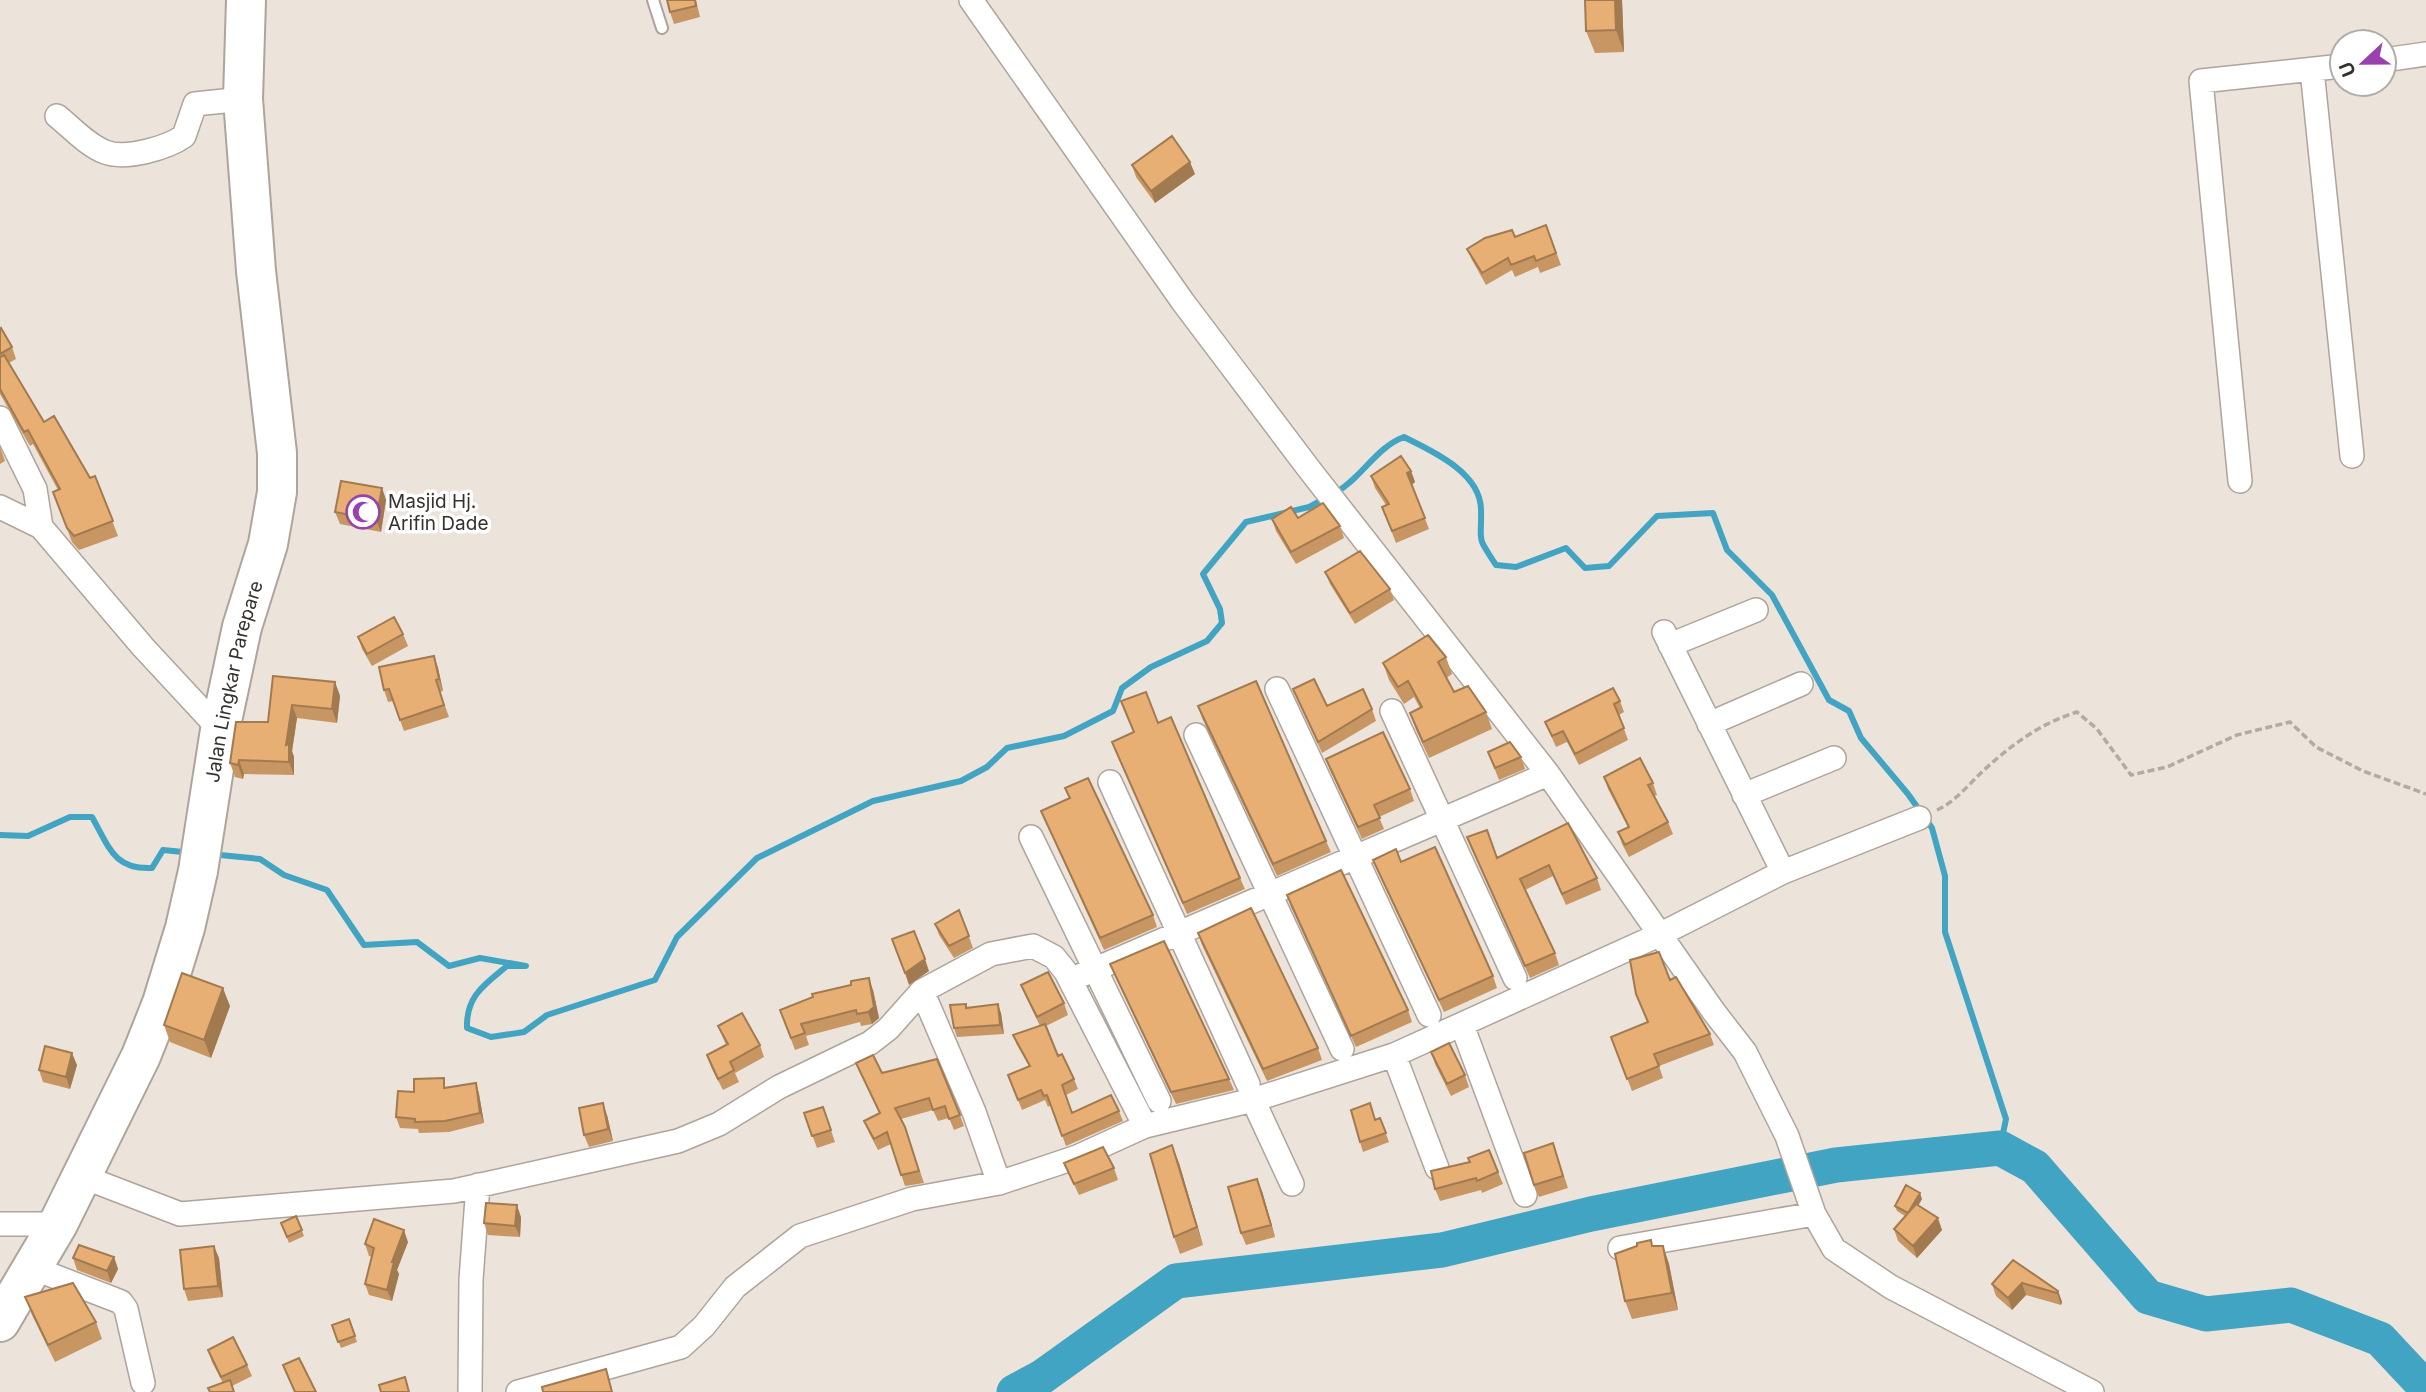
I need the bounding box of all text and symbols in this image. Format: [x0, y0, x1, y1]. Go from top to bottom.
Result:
north arrow [2328, 28, 2398, 98]
text: U [2334, 58, 2361, 80]
place label: Masjid Hj. Arifin Dade [388, 490, 488, 535]
mosque icon: Masjid Hj. Arifin Dade [344, 493, 382, 531]
street label: Jalan Lingkar Parepare [200, 578, 267, 784]

